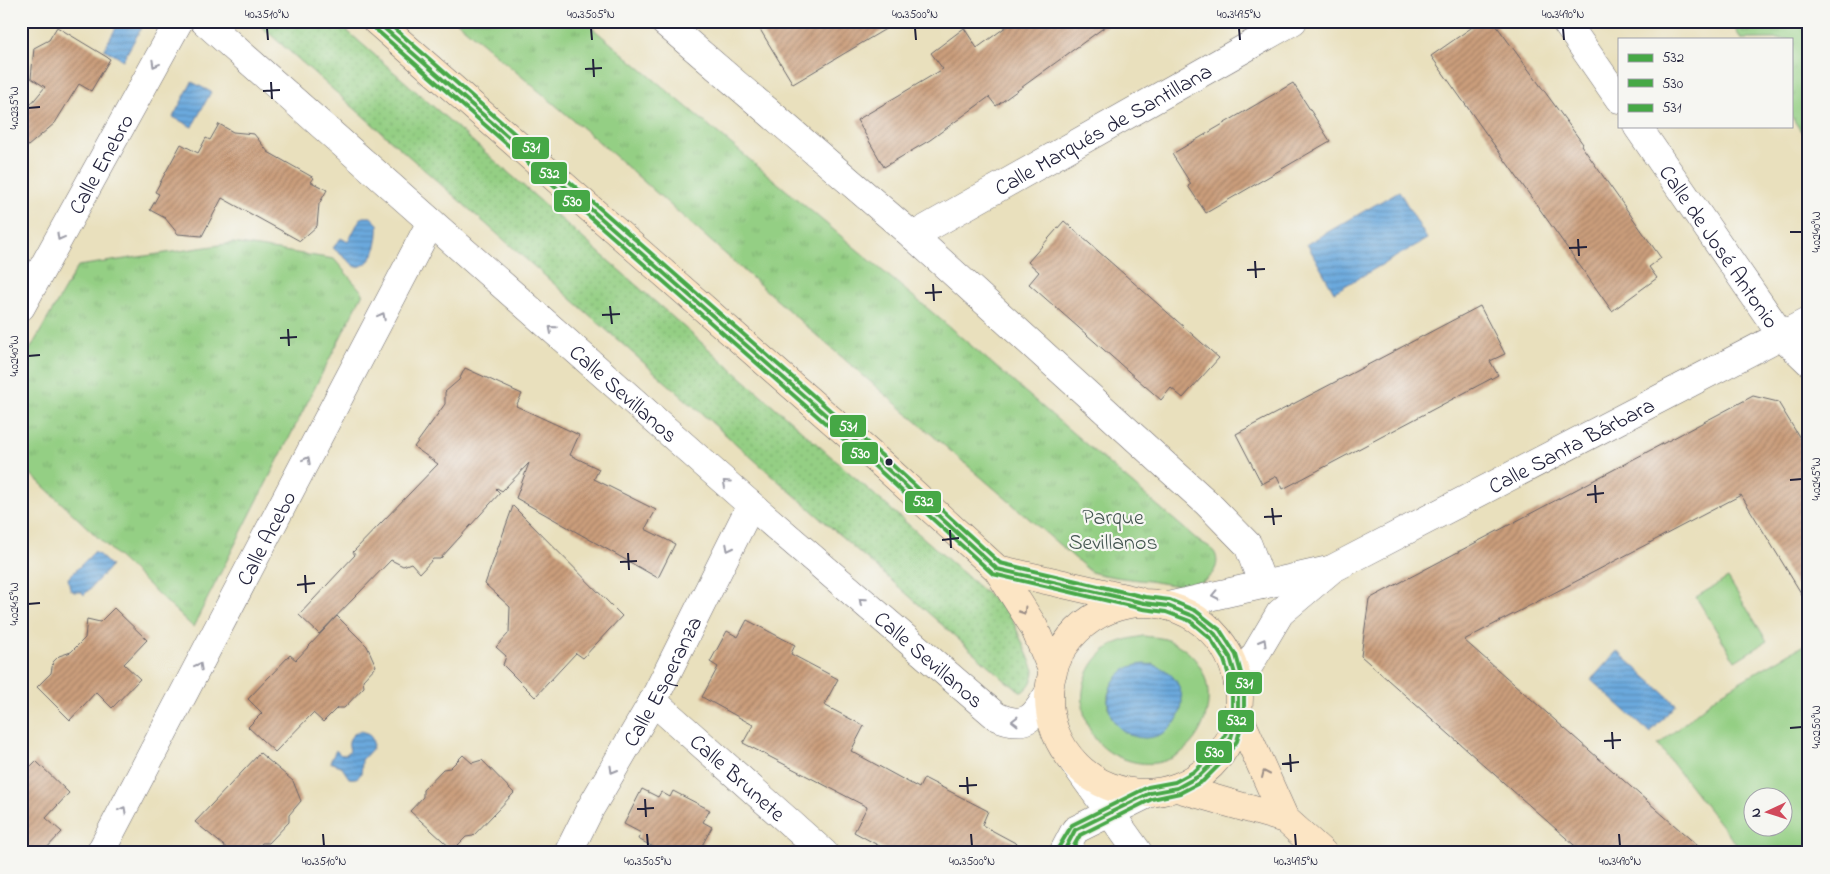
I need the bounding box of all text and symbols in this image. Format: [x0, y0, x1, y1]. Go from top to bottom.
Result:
text: 40.3510°N [245, 6, 289, 24]
text: 40.3505°N [567, 6, 615, 24]
text: 40.3500°N [892, 6, 938, 24]
text: 40.3495°N [1217, 6, 1261, 24]
text: 40.3490°N [1542, 6, 1584, 24]
legend [1618, 38, 1792, 128]
text: 532 [1662, 47, 1685, 69]
street label: Calle Marqués de Santillana [990, 57, 1219, 206]
one-way arrow [151, 59, 161, 68]
text: 530 [1662, 73, 1684, 95]
text: 4.0235°W [6, 87, 24, 129]
text: 531 [1662, 97, 1682, 119]
street label: Calle Enebro [62, 109, 144, 221]
line badge: 531 [511, 136, 550, 160]
text: 531 [522, 138, 541, 159]
street label: Calle de José Antonio [1650, 159, 1785, 336]
line badge: 532 [530, 161, 568, 185]
text: 532 [539, 164, 559, 185]
line badge: 530 [553, 189, 591, 213]
text: 530 [562, 192, 582, 213]
text: 4.0240°W [1808, 211, 1826, 253]
one-way arrow [56, 231, 66, 240]
one-way arrow [376, 312, 386, 321]
one-way arrow [548, 326, 557, 335]
text: 4.0240°W [6, 335, 24, 377]
street label: Calle Sevillanos [561, 338, 684, 452]
street label: Calle Santa Bárbara [1484, 391, 1661, 504]
line badge: 531 [829, 414, 867, 438]
text: 531 [839, 417, 858, 438]
line badge: 530 [841, 441, 879, 465]
text: 530 [850, 444, 870, 465]
one-way arrow [301, 456, 311, 465]
unlabelled marker [884, 457, 894, 467]
text: 4.0245°W [1808, 458, 1826, 500]
one-way arrow [722, 480, 731, 489]
street label: Calle Acebo [230, 486, 306, 592]
line badge: 532 [904, 490, 942, 514]
text: 532 [913, 492, 933, 513]
park label: Parque Sevillanos [1068, 503, 1158, 560]
one-way arrow [725, 543, 735, 552]
text: 4.0245°W [6, 583, 24, 625]
one-way arrow [1211, 589, 1220, 600]
one-way arrow [858, 597, 867, 606]
street label: Calle Sevillanos [866, 605, 990, 718]
one-way arrow [1017, 605, 1027, 614]
street label: Calle Esperanza [617, 611, 712, 754]
one-way arrow [1257, 638, 1267, 647]
one-way arrow [192, 662, 202, 671]
line badge: 531 [1225, 671, 1263, 695]
text: 531 [1235, 674, 1254, 695]
text: 4.0250°W [1808, 705, 1826, 749]
line badge: 532 [1217, 709, 1255, 733]
text: 532 [1226, 711, 1246, 732]
one-way arrow [1011, 716, 1018, 726]
street label: Calle Brunete [681, 728, 791, 831]
line badge: 530 [1195, 740, 1233, 764]
text: 530 [1204, 743, 1224, 764]
one-way arrow [609, 765, 619, 774]
one-way arrow [1261, 770, 1272, 779]
north arrow [1742, 786, 1792, 836]
one-way arrow [117, 806, 127, 815]
text: N [1746, 807, 1767, 818]
text: 40.3510°N [302, 853, 346, 871]
text: 40.3505°N [624, 853, 672, 871]
text: 40.3500°N [949, 853, 995, 871]
text: 40.3495°N [1274, 853, 1318, 871]
text: 40.3490°N [1599, 853, 1641, 871]

